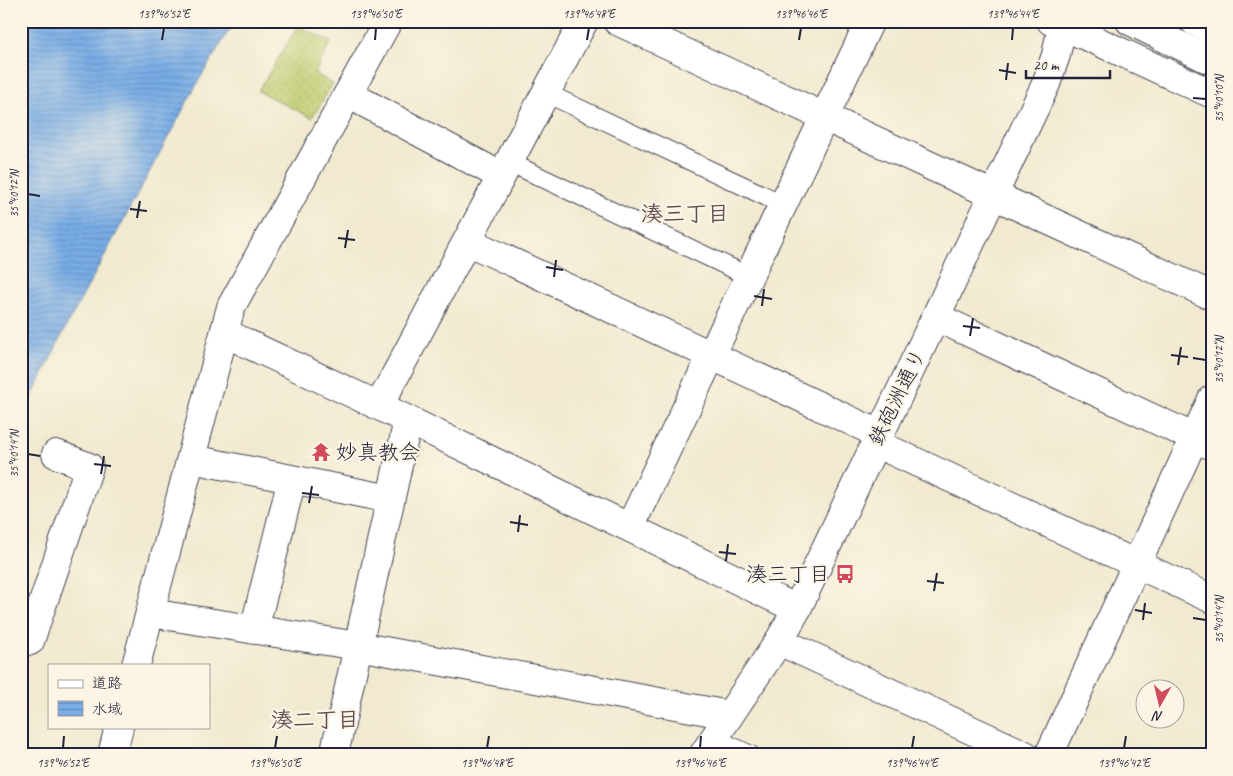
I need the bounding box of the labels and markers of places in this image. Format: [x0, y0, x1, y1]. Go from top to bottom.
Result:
place label: 妙真教会 [336, 439, 420, 465]
temple icon: 妙真教会 [310, 441, 332, 463]
place label: 湊三丁目 [746, 561, 830, 587]
bus stop icon: 湊三丁目 [834, 563, 856, 585]

